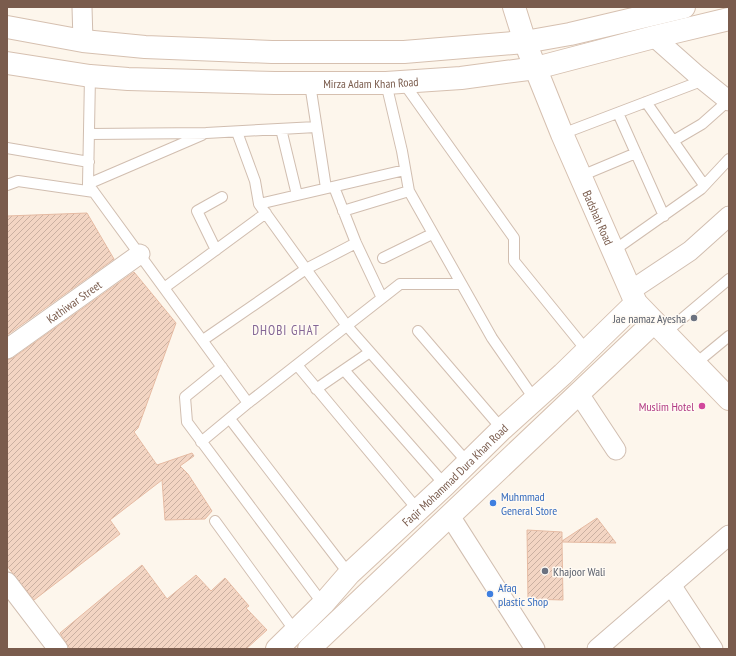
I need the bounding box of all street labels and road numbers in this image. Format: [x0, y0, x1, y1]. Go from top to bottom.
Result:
street label: Mirza Adam Khan Road [323, 73, 419, 91]
street label: Badshah Road [580, 188, 617, 247]
street label: Kathiwar Street [43, 276, 105, 326]
street label: Faqir Mohammad Dura Khan Road [398, 420, 510, 529]

